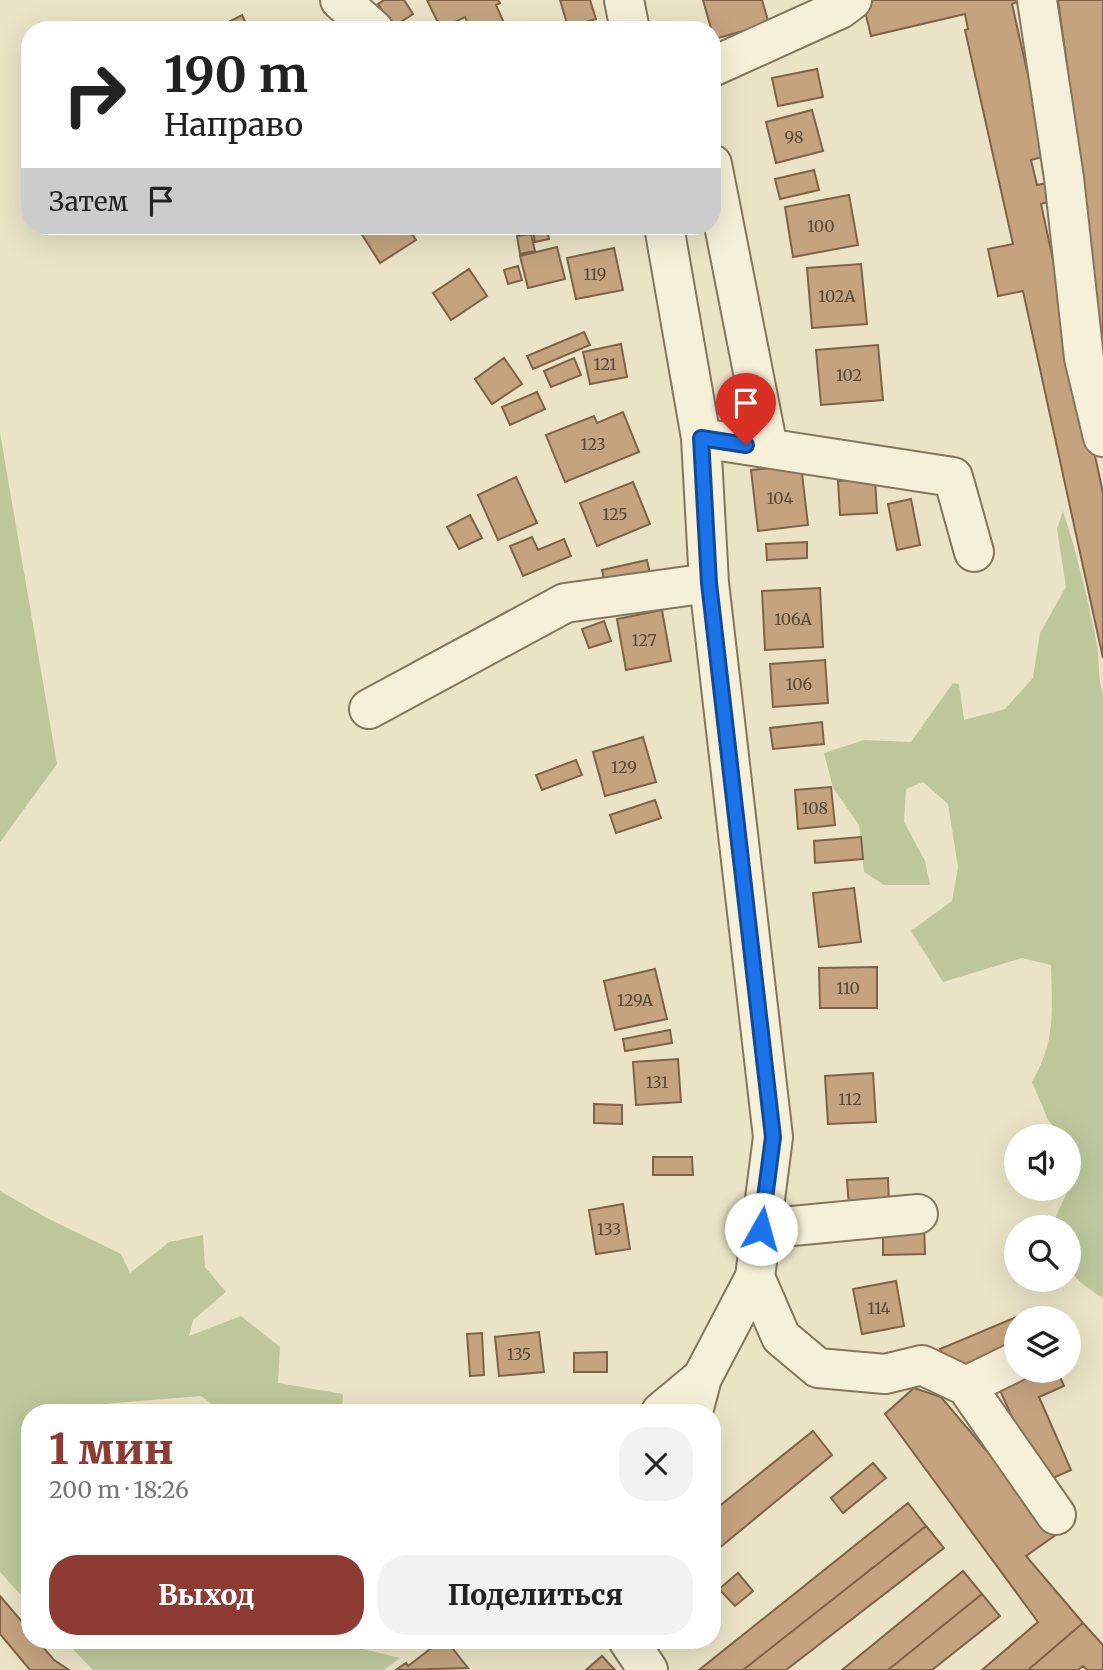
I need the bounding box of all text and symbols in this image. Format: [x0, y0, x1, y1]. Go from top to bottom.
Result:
text: 190 m [164, 44, 308, 105]
icon: right [49, 49, 140, 140]
text: Направо [164, 105, 303, 145]
house number: 98 [785, 127, 803, 147]
icon: arrive [142, 182, 180, 220]
text: Затем [49, 185, 128, 218]
house number: 100 [807, 216, 835, 236]
house number: 119 [584, 264, 606, 284]
house number: 102А [818, 286, 856, 306]
house number: 121 [593, 354, 617, 374]
house number: 102 [836, 365, 862, 385]
pin [716, 373, 776, 445]
icon: arrive [727, 384, 765, 422]
house number: 123 [580, 434, 606, 454]
house number: 104 [767, 488, 793, 508]
house number: 125 [602, 504, 628, 524]
house number: 106А [774, 609, 813, 629]
house number: 127 [631, 630, 657, 650]
house number: 106 [786, 674, 813, 694]
house number: 129 [611, 757, 637, 777]
house number: 108 [802, 798, 828, 818]
house number: 110 [836, 978, 860, 998]
house number: 129А [617, 990, 654, 1010]
house number: 131 [646, 1072, 668, 1092]
house number: 112 [838, 1089, 862, 1109]
map controls [1004, 1124, 1081, 1383]
button: sound [1004, 1124, 1081, 1201]
position arrow [724, 1192, 798, 1266]
button: search [1004, 1215, 1081, 1292]
house number: 133 [597, 1219, 621, 1239]
house number: 114 [868, 1298, 891, 1318]
button: layers [1004, 1306, 1081, 1383]
house number: 135 [507, 1344, 531, 1364]
text: 1 мин [49, 1423, 174, 1475]
button: close [619, 1427, 693, 1501]
text: 200 m · 18:26 [49, 1475, 189, 1504]
button: Выход [49, 1555, 364, 1635]
button: Поделиться [378, 1555, 693, 1635]

